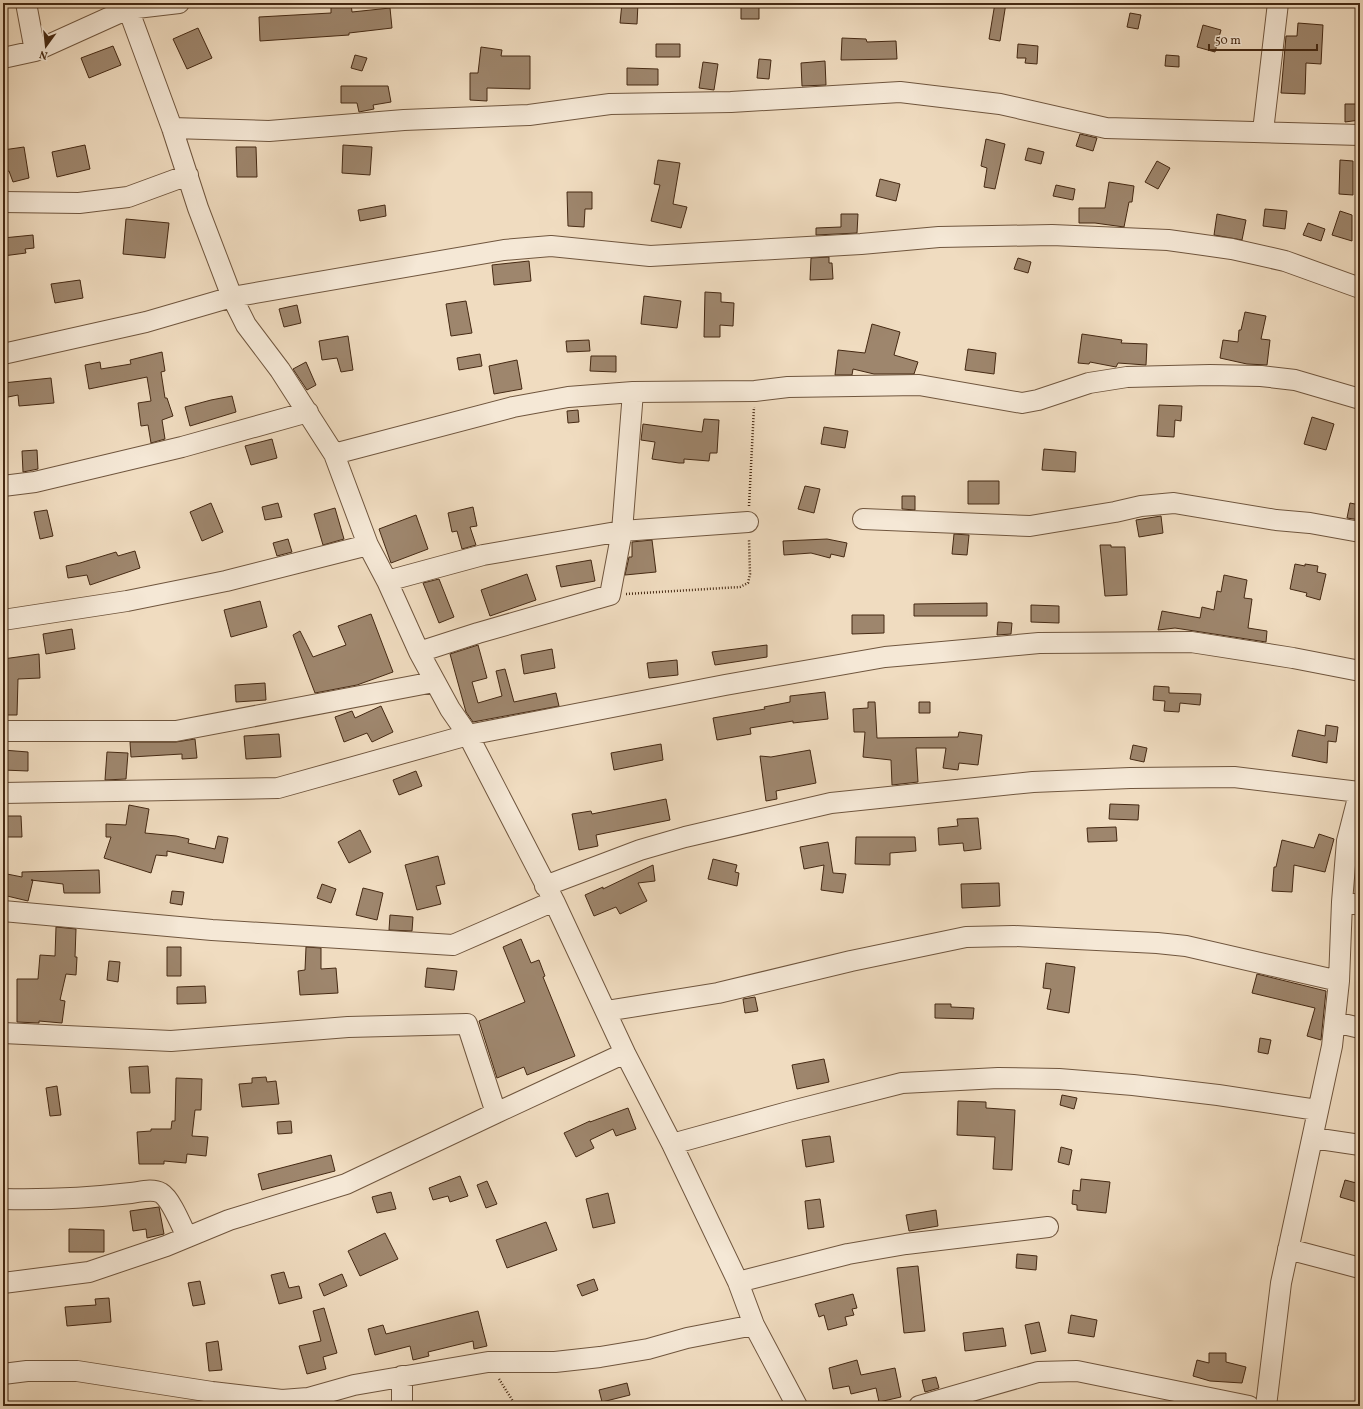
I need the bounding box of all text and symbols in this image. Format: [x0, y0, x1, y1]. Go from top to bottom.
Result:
north arrow [26, 26, 66, 66]
scale bar [1209, 26, 1317, 52]
text: 50 m [1215, 33, 1241, 49]
text: N [38, 46, 50, 62]

